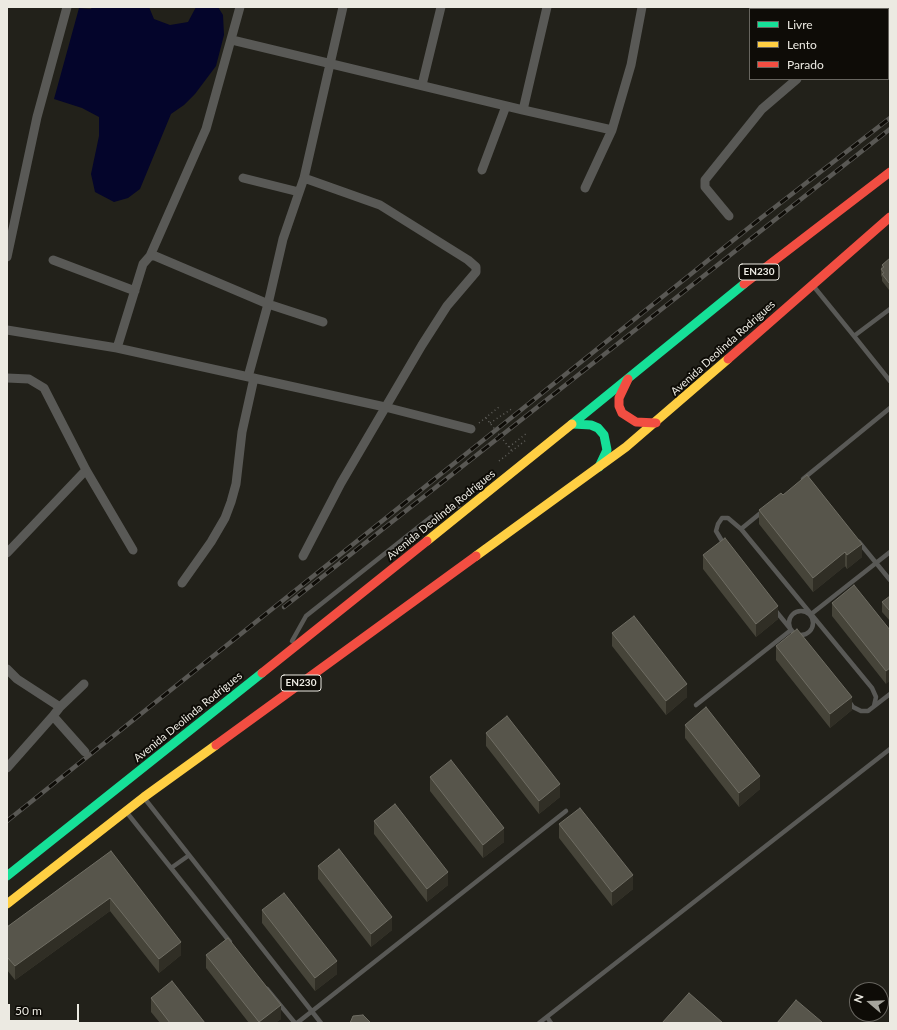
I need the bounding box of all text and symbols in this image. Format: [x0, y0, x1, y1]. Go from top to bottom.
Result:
legend [749, 8, 889, 80]
text: Livre [787, 17, 813, 32]
text: Lento [787, 37, 817, 52]
text: Parado [787, 57, 824, 72]
road number: EN230 [739, 264, 779, 280]
street label: Avenida Deolinda Rodrigues [668, 298, 778, 398]
street label: Avenida Deolinda Rodrigues [384, 467, 498, 563]
street label: Avenida Deolinda Rodrigues [131, 669, 245, 765]
road number: EN230 [281, 675, 321, 691]
north arrow [849, 982, 889, 1022]
text: N [851, 992, 866, 1004]
scale bar [10, 996, 81, 1022]
text: 50 m [15, 1003, 42, 1018]

